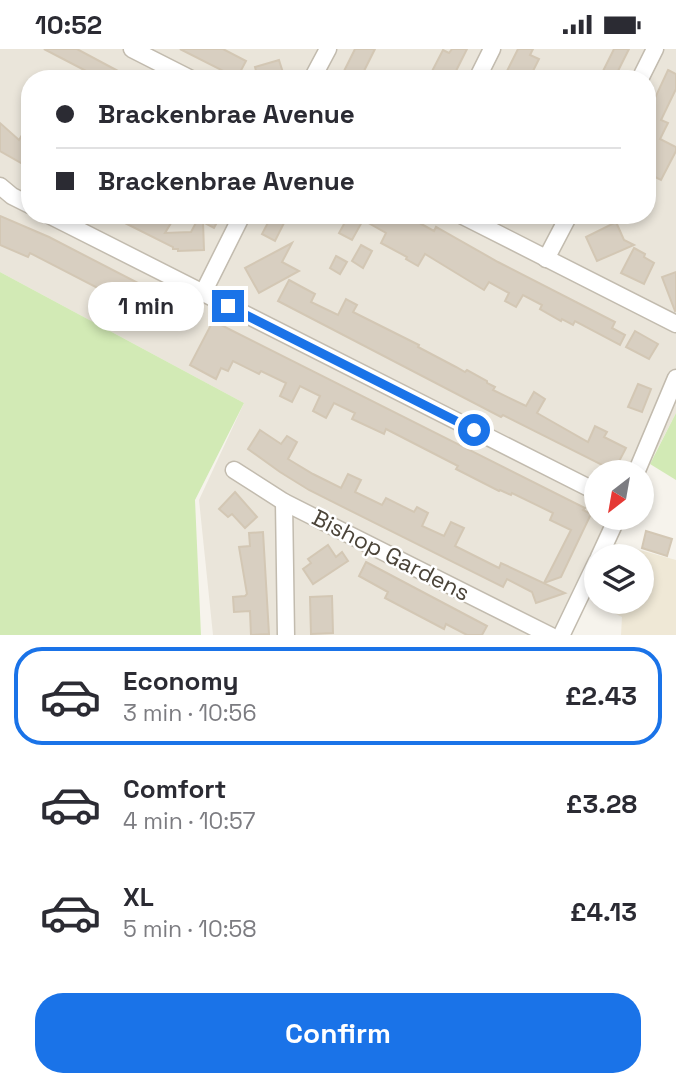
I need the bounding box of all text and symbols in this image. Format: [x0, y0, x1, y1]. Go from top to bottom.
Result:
text: 10:52 [35, 8, 102, 42]
text: Brackenbrae Avenue [98, 97, 355, 131]
text: Brackenbrae Avenue [98, 164, 355, 198]
callout: 1 min [88, 281, 204, 331]
route end [212, 290, 244, 322]
text: 1 min [118, 291, 174, 321]
route start [458, 414, 490, 446]
north arrow [584, 460, 654, 530]
map controls [584, 460, 654, 614]
street label: Bishop Gardens [307, 502, 475, 608]
button: layers [584, 544, 654, 614]
text: Economy [123, 664, 239, 698]
icon: car [39, 665, 102, 728]
text: £2.43 [565, 679, 637, 713]
text: 3 min · 10:56 [123, 698, 256, 728]
text: Comfort [123, 772, 226, 806]
icon: car [39, 773, 102, 836]
text: £3.28 [566, 787, 637, 821]
text: 4 min · 10:57 [123, 806, 256, 836]
text: XL [123, 880, 154, 914]
icon: car [39, 881, 102, 944]
text: £4.13 [570, 895, 637, 929]
text: 5 min · 10:58 [123, 914, 257, 944]
button: Confirm [35, 993, 641, 1073]

